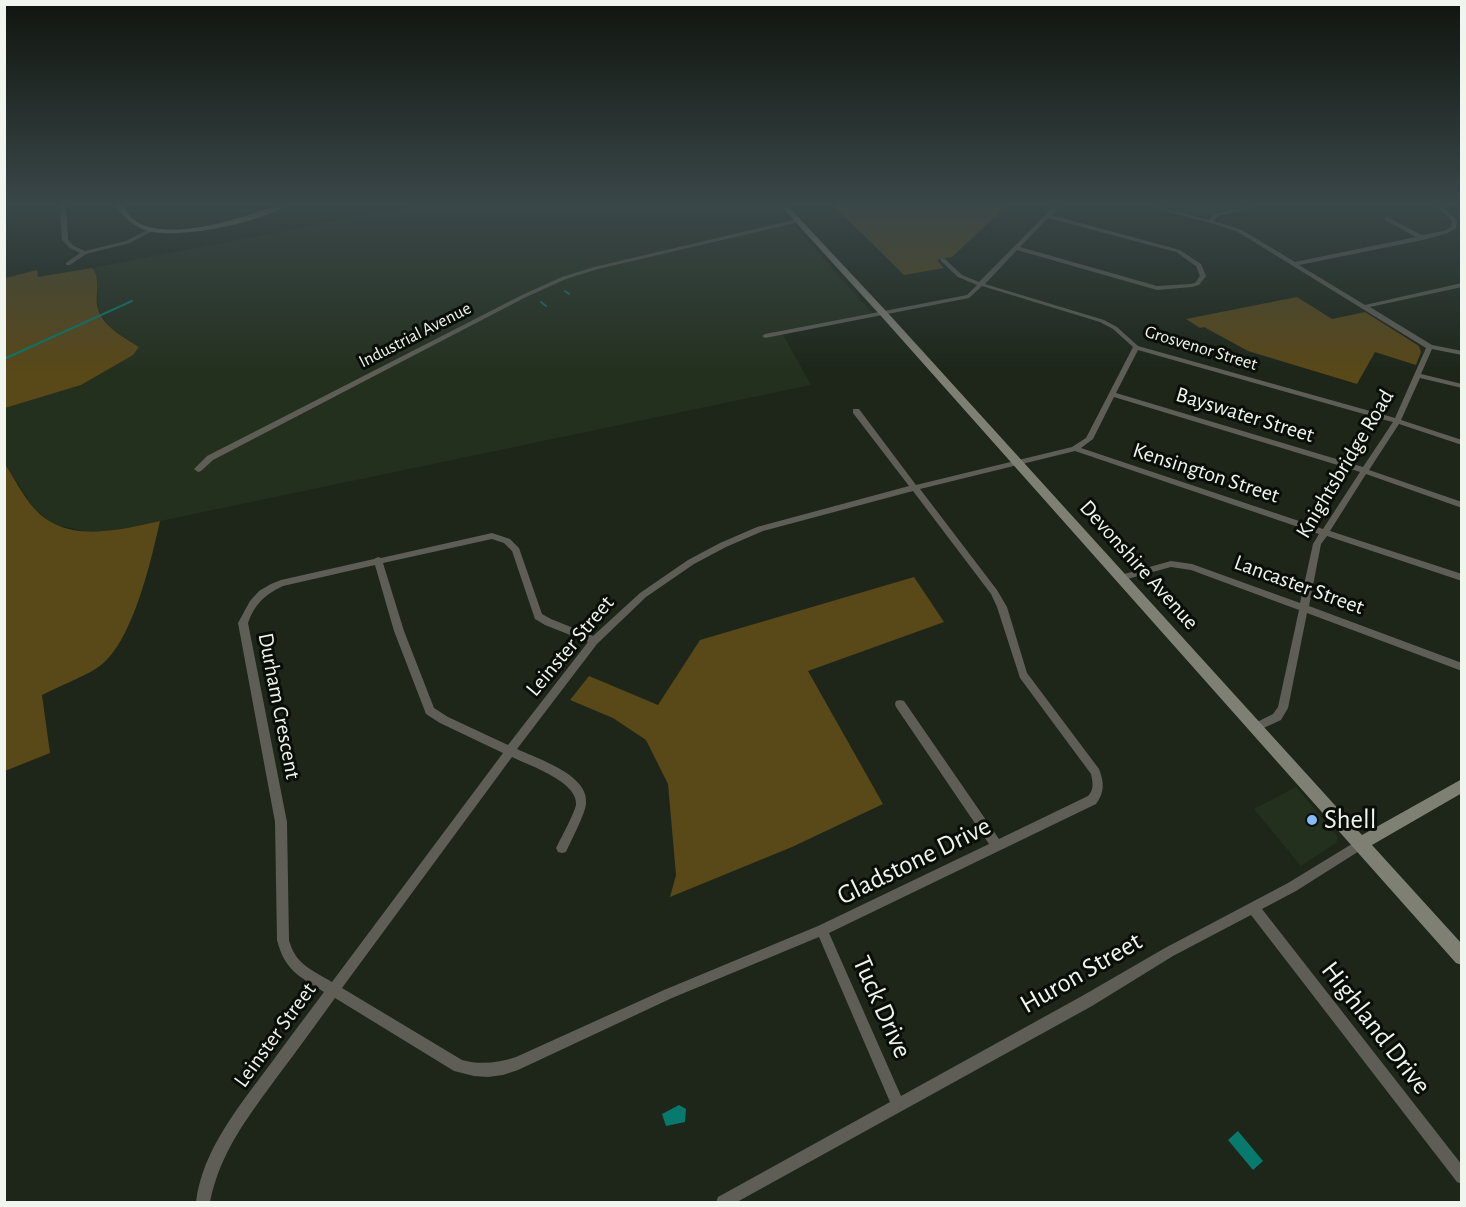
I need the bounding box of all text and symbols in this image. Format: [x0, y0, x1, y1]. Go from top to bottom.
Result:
street label: Industrial Avenue [355, 297, 475, 373]
street label: Grosvenor Street [1142, 321, 1260, 375]
street label: Bayswater Street [1173, 381, 1317, 449]
street label: Knightsbridge Road [1290, 385, 1400, 543]
street label: Kensington Street [1129, 437, 1283, 509]
street label: Devonshire Avenue [1074, 495, 1204, 635]
street label: Lancaster Street [1230, 549, 1368, 621]
street label: Leinster Street [520, 590, 620, 702]
street label: Durham Crescent [252, 631, 306, 781]
place label: Shell [1324, 804, 1376, 836]
street label: Gladstone Drive [832, 810, 996, 912]
marker: Shell [1305, 813, 1319, 827]
street label: Huron Street [1014, 925, 1148, 1021]
street label: Tuck Drive [845, 951, 919, 1063]
street label: Highland Drive [1314, 955, 1438, 1101]
street label: Leinster Street [228, 977, 322, 1093]

